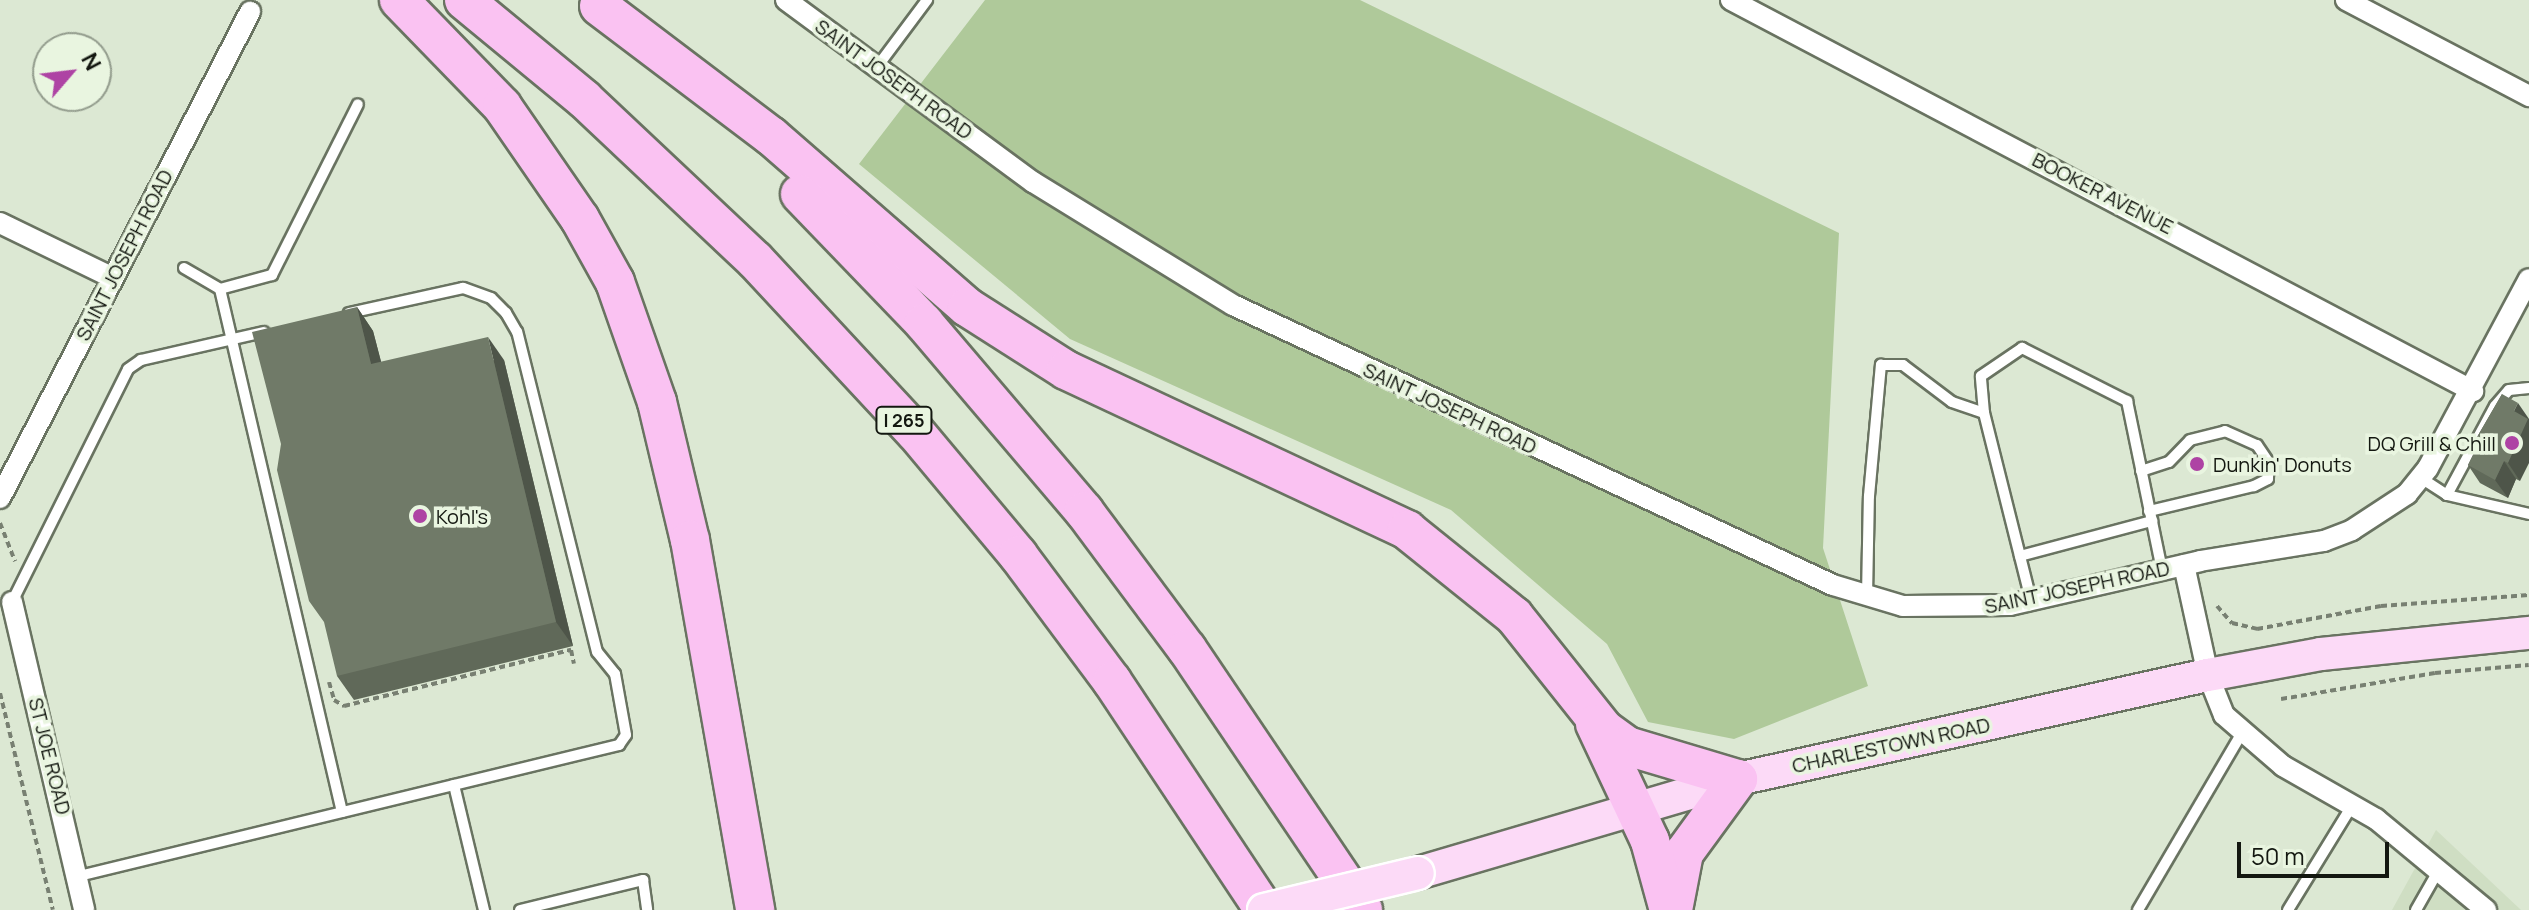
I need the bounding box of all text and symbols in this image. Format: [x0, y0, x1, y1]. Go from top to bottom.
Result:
street label: SAINT JOSEPH ROAD [810, 14, 978, 144]
north arrow [32, 32, 112, 112]
text: N [74, 48, 108, 76]
street label: BOOKER AVENUE [2029, 147, 2177, 239]
street label: SAINT JOSEPH ROAD [70, 165, 178, 345]
street label: SAINT JOSEPH ROAD [1359, 357, 1541, 459]
road number: I 265 [874, 406, 934, 434]
place label: DQ Grill & Chill [2368, 431, 2496, 455]
marker: DQ Grill & Chill [2503, 434, 2521, 452]
place label: Dunkin' Donuts [2213, 452, 2352, 476]
marker: Dunkin' Donuts [2188, 455, 2206, 473]
place label: Kohl's [436, 504, 488, 528]
marker: Kohl's [411, 507, 429, 525]
street label: SAINT JOSEPH ROAD [1982, 556, 2172, 618]
street label: ST JOE ROAD [24, 695, 76, 817]
street label: CHARLESTOWN ROAD [1790, 712, 1992, 778]
scale bar [2241, 826, 2393, 876]
text: 50 m [2251, 839, 2305, 872]

